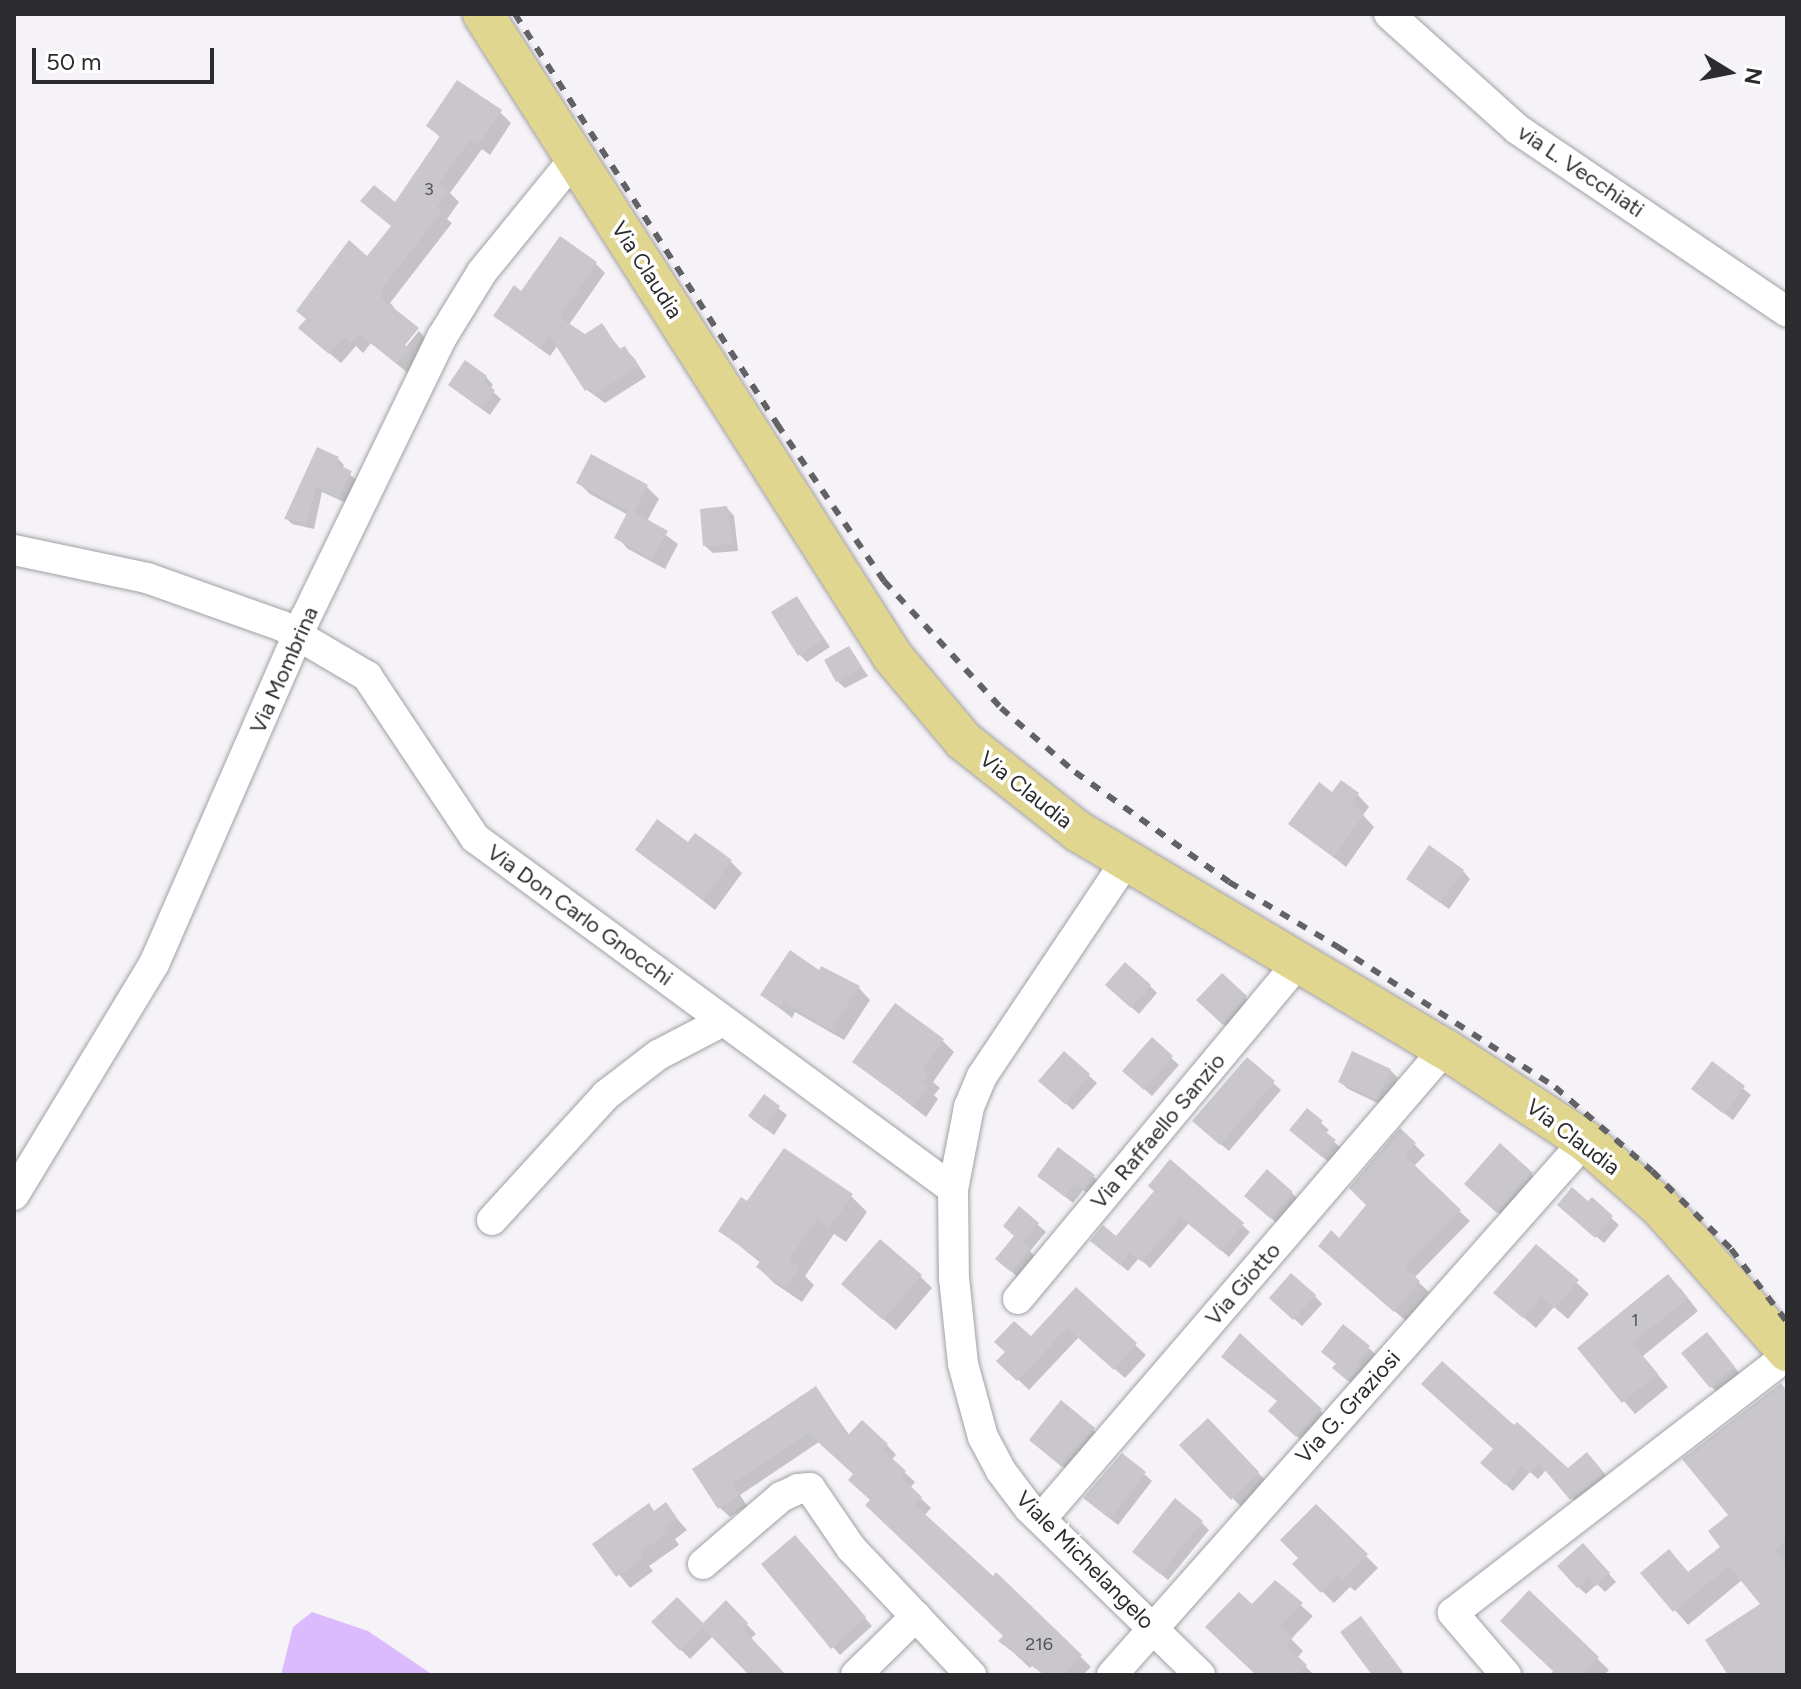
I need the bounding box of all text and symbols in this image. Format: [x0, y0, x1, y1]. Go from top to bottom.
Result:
scale bar [36, 32, 218, 82]
north arrow [1689, 32, 1769, 112]
text: 50 m [46, 47, 102, 76]
text: N [1738, 66, 1768, 87]
street label: via L. Vecchiati [1513, 119, 1649, 223]
house number: 3 [424, 178, 434, 200]
street label: Via Claudia [606, 217, 688, 323]
street label: Via Mombrina [244, 602, 324, 738]
street label: Via Claudia [974, 746, 1078, 834]
street label: Via Don Carlo Gnocchi [482, 839, 678, 991]
street label: Via Raffaello Sanzio [1085, 1048, 1231, 1214]
street label: Via Claudia [1521, 1093, 1625, 1181]
street label: Via Giotto [1200, 1237, 1286, 1331]
house number: 1 [1631, 1309, 1639, 1331]
street label: Via G. Graziosi [1290, 1345, 1406, 1469]
street label: Viale Michelangelo [1010, 1485, 1160, 1635]
house number: 216 [1025, 1633, 1053, 1655]

